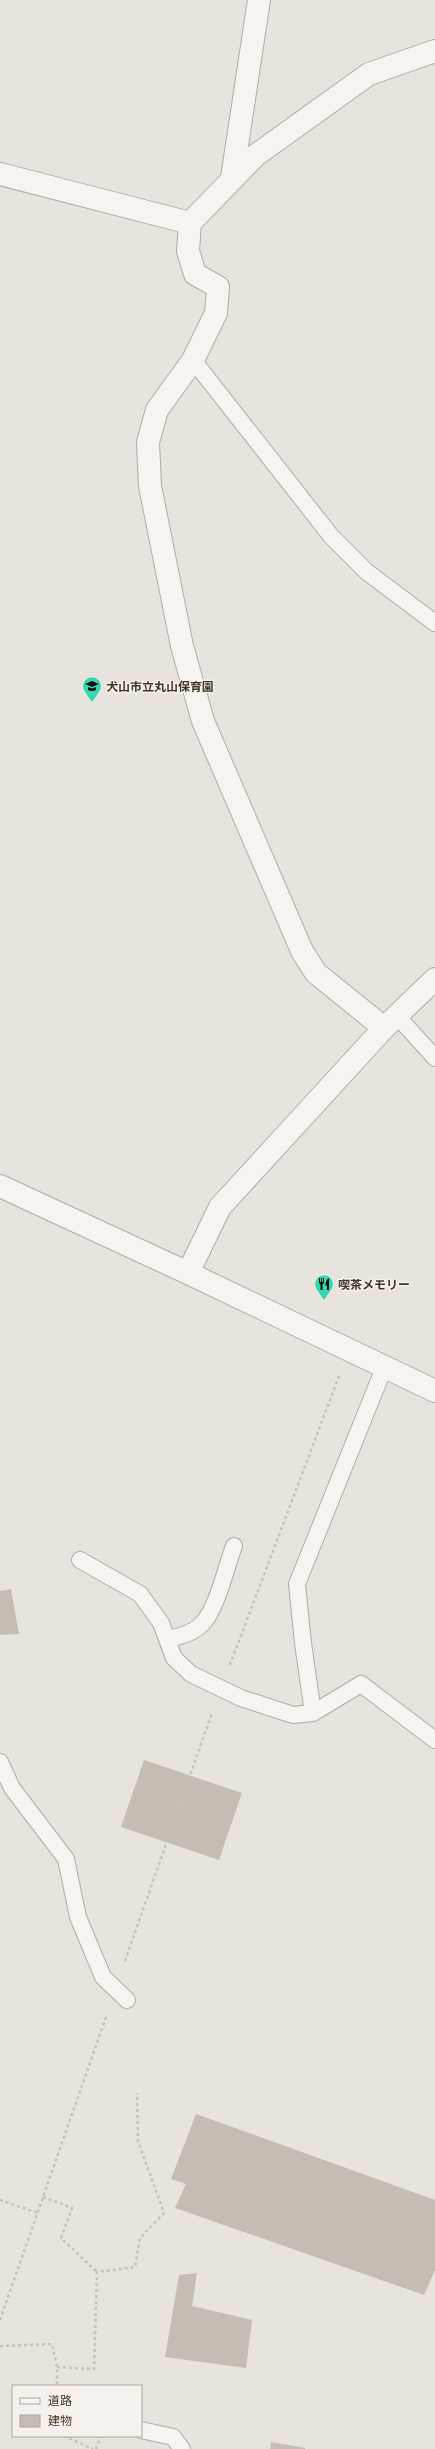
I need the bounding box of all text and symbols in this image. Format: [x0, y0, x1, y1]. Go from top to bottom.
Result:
school or university icon: 犬山市立丸山保育園 [81, 675, 103, 703]
place label: 犬山市立丸山保育園 [106, 680, 214, 693]
restaurant icon: 喫茶メモリー [313, 1273, 335, 1301]
place label: 喫茶メモリー [338, 1278, 410, 1291]
legend [12, 2385, 142, 2437]
text: 道路 [48, 2394, 72, 2407]
text: 建物 [48, 2414, 72, 2427]

